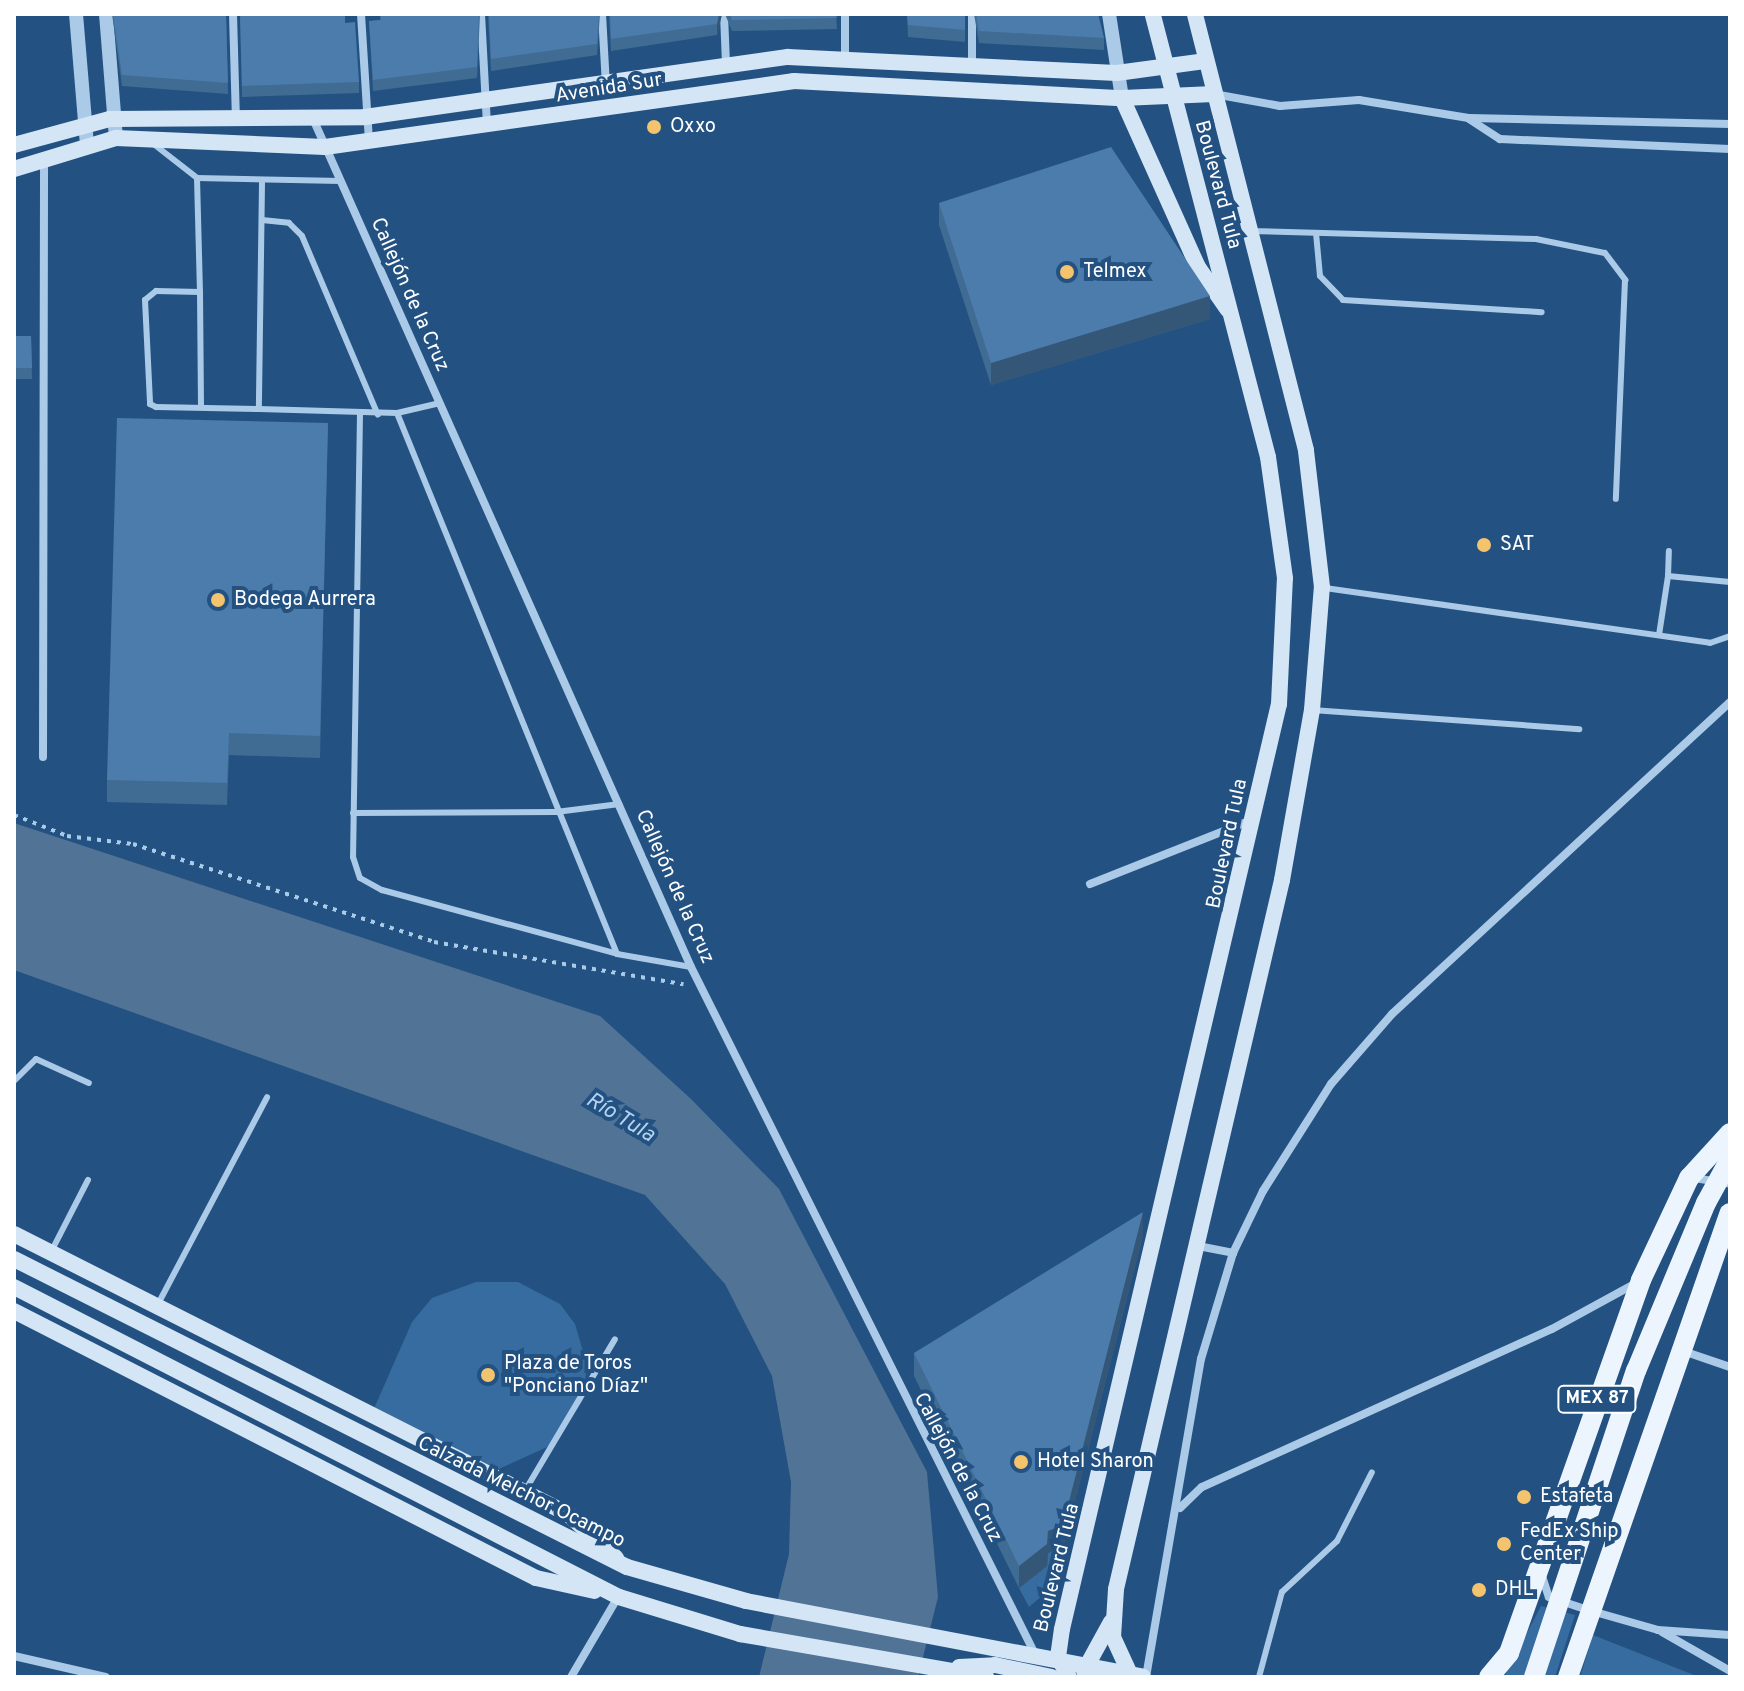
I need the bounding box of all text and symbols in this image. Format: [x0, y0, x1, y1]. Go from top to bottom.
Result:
street label: Avenida Sur [554, 69, 664, 109]
place label: Oxxo [670, 115, 716, 139]
marker: Oxxo [645, 118, 663, 136]
street label: Boulevard Tula [1188, 118, 1246, 252]
street label: Callejón de la Cruz [364, 214, 454, 376]
place label: Telmex [1083, 260, 1147, 284]
marker: Telmex [1058, 263, 1076, 281]
place label: SAT [1500, 533, 1534, 557]
marker: SAT [1475, 536, 1493, 554]
place label: Bodega Aurrera [234, 588, 376, 612]
marker: Bodega Aurrera [209, 591, 227, 609]
street label: Boulevard Tula [1202, 776, 1254, 912]
street label: Callejón de la Cruz [629, 806, 719, 968]
water label: Río Tula [580, 1087, 660, 1149]
place label: Plaza de Toros "Ponciano Díaz" [504, 1352, 648, 1399]
marker: Plaza de Toros "Ponciano Díaz" [479, 1366, 497, 1384]
road number: MEX 87 [1557, 1385, 1637, 1413]
street label: Callejón de la Cruz [907, 1389, 1007, 1547]
street label: Calzada Melchor Ocampo [413, 1432, 629, 1554]
place label: Hotel Sharon [1037, 1450, 1154, 1474]
marker: Hotel Sharon [1012, 1453, 1030, 1471]
place label: Estafeta [1540, 1485, 1613, 1509]
marker: Estafeta [1515, 1488, 1533, 1506]
street label: Boulevard Tula [1030, 1501, 1086, 1635]
place label: FedEx Ship Center [1520, 1520, 1619, 1567]
marker: FedEx Ship Center [1495, 1535, 1513, 1553]
place label: DHL [1495, 1578, 1534, 1602]
marker: DHL [1470, 1581, 1488, 1599]

